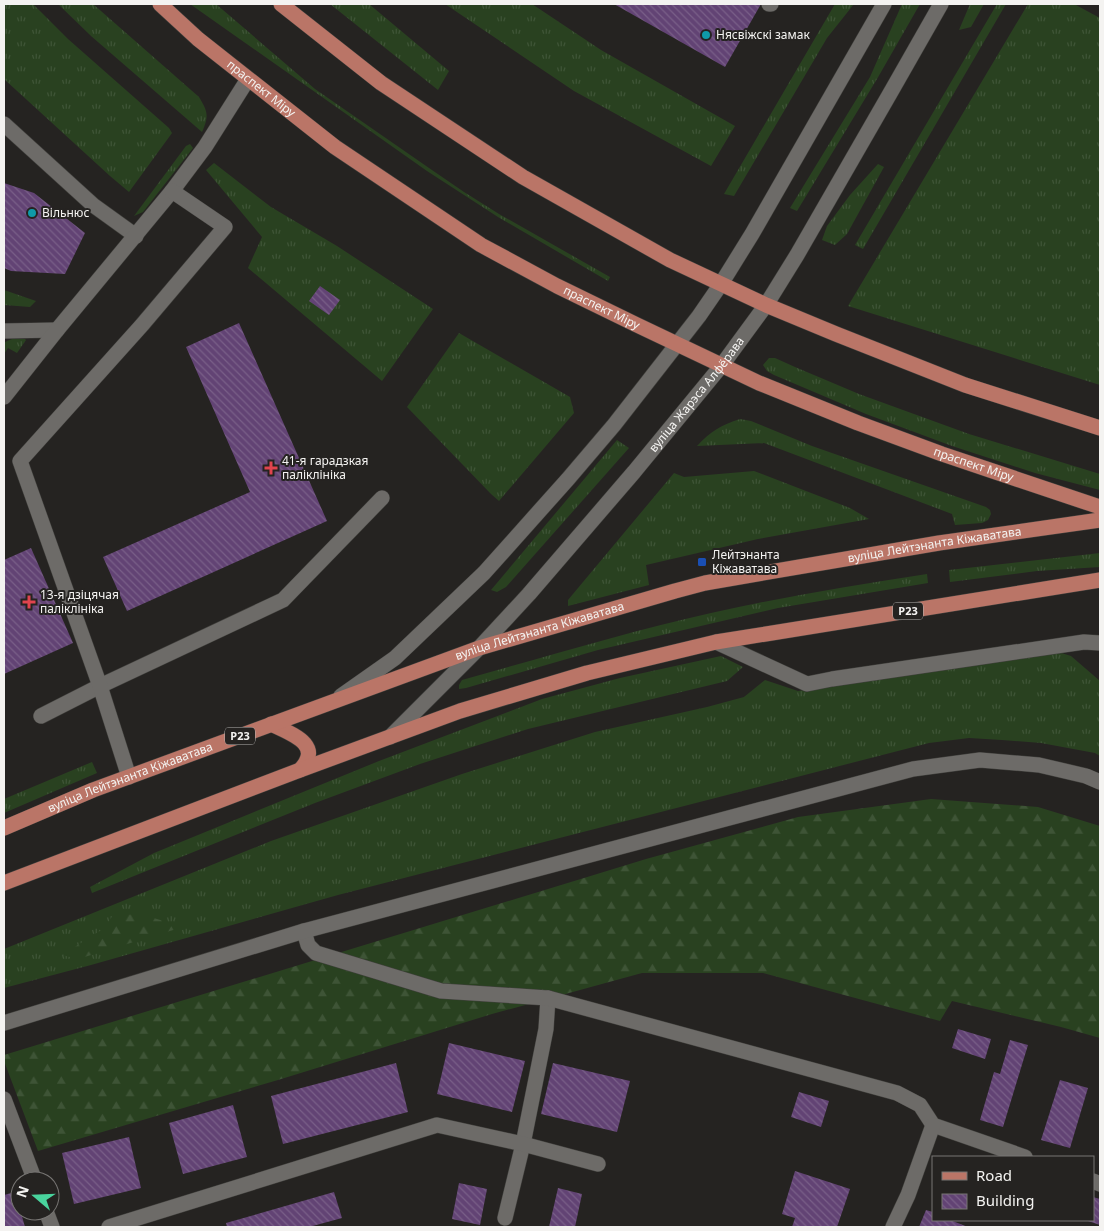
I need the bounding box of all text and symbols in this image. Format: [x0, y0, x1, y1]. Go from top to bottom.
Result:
place label: Нясвіжскі замак [716, 26, 810, 43]
marker: Нясвіжскі замак [700, 29, 712, 41]
street label: праспект Міру [223, 56, 300, 121]
place label: Вільнюс [42, 204, 89, 221]
marker: Вільнюс [26, 207, 38, 219]
street label: праспект Міру [561, 281, 644, 334]
street label: вуліца Жарэса Алфёрава [645, 333, 748, 456]
street label: праспект Міру [931, 443, 1017, 486]
place label: 41-я гарадзкая паліклініка [282, 452, 368, 483]
marker: 41-я гарадзкая паліклініка [264, 461, 278, 475]
street label: вуліца Лейтэнанта Кіжаватава [846, 522, 1022, 566]
place label: Лейтэнанта Кіжаватава [712, 546, 780, 577]
marker: Лейтэнанта Кіжаватава [696, 556, 708, 568]
place label: 13-я дзіцячая паліклініка [40, 586, 119, 617]
marker: 13-я дзіцячая паліклініка [22, 595, 36, 609]
street label: вуліца Лейтэнанта Кіжаватава [453, 597, 626, 664]
road number: Р23 [893, 602, 923, 620]
road number: Р23 [225, 728, 255, 744]
street label: вуліца Лейтэнанта Кіжаватава [45, 738, 215, 816]
legend [932, 1156, 1094, 1221]
text: Road [976, 1165, 1012, 1185]
north arrow [10, 1171, 60, 1221]
text: N [11, 1183, 33, 1200]
text: Building [976, 1190, 1034, 1210]

